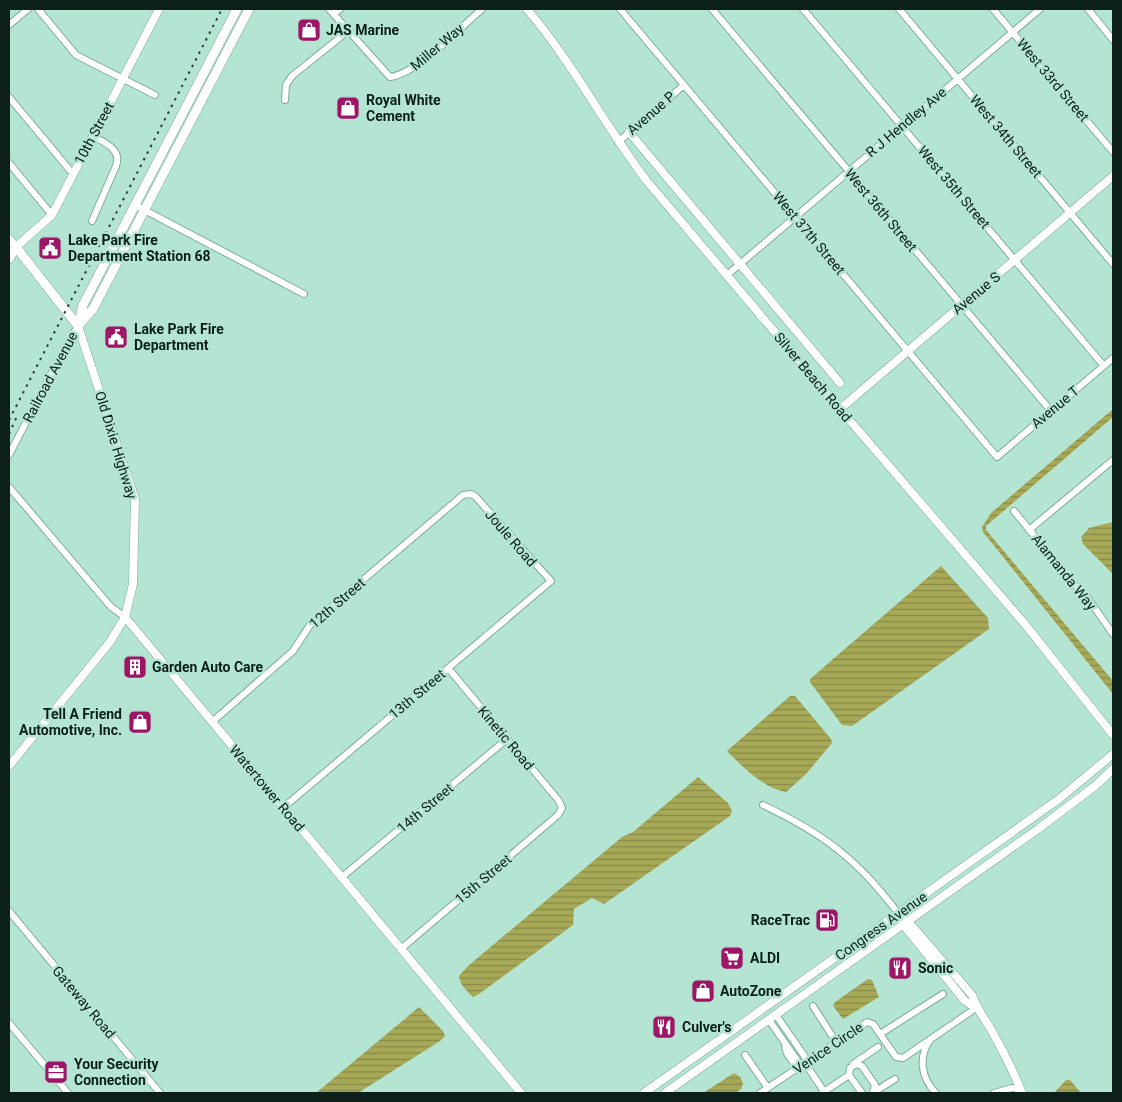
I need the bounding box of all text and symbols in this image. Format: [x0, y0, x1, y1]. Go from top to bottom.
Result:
shop icon: JAS Marine [296, 17, 322, 43]
street label: Miller Way [407, 20, 467, 74]
place label: JAS Marine [326, 22, 400, 38]
street label: West 33rd Street [1014, 35, 1093, 125]
street label: R J Hendley Ave [863, 84, 949, 160]
street label: Avenue P [624, 88, 678, 138]
street label: West 34th Street [967, 91, 1046, 181]
place label: Royal White Cement [366, 92, 441, 124]
shop icon: Royal White Cement [335, 95, 361, 121]
street label: 10th Street [71, 99, 117, 167]
street label: West 35th Street [915, 142, 994, 232]
street label: West 36th Street [842, 165, 921, 255]
street label: West 37th Street [770, 188, 849, 278]
place label: Lake Park Fire Department Station 68 [68, 232, 211, 264]
public building icon: Lake Park Fire Department Station 68 [37, 235, 63, 261]
street label: Avenue S [949, 268, 1003, 318]
place label: Lake Park Fire Department [134, 321, 224, 353]
public building icon: Lake Park Fire Department [103, 324, 129, 350]
street label: Railroad Avenue [19, 329, 81, 425]
street label: Silver Beach Road [771, 329, 855, 425]
street label: Avenue T [1028, 382, 1083, 432]
street label: Old Dixie Highway [92, 389, 140, 501]
street label: Joule Road [482, 506, 540, 570]
street label: Alamanda Way [1028, 531, 1100, 613]
street label: 12th Street [306, 574, 368, 631]
building icon: Garden Auto Care [122, 654, 148, 680]
place label: Garden Auto Care [152, 659, 264, 675]
street label: 13th Street [386, 666, 449, 722]
street label: Kinetic Road [475, 703, 537, 773]
place label: Tell A Friend Automotive, Inc. [19, 706, 122, 738]
shop icon: Tell A Friend Automotive, Inc. [127, 709, 153, 735]
street label: Watertower Road [226, 742, 308, 834]
street label: 14th Street [394, 780, 457, 836]
street label: 15th Street [452, 851, 515, 907]
street label: Congress Avenue [832, 888, 930, 964]
fuel station icon: RaceTrac [814, 907, 840, 933]
place label: RaceTrac [751, 912, 810, 928]
supermarket icon: ALDI [719, 945, 745, 971]
place label: ALDI [750, 950, 780, 966]
restaurant icon: Sonic [887, 955, 913, 981]
place label: Sonic [918, 960, 953, 976]
street label: Gateway Road [49, 963, 119, 1041]
shop icon: AutoZone [690, 978, 716, 1004]
place label: AutoZone [720, 983, 782, 999]
restaurant icon: Culver's [651, 1014, 677, 1040]
place label: Culver's [682, 1019, 731, 1035]
street label: Venice Circle [790, 1019, 866, 1077]
place label: Your Security Connection [74, 1056, 159, 1088]
office icon: Your Security Connection [43, 1059, 69, 1085]

